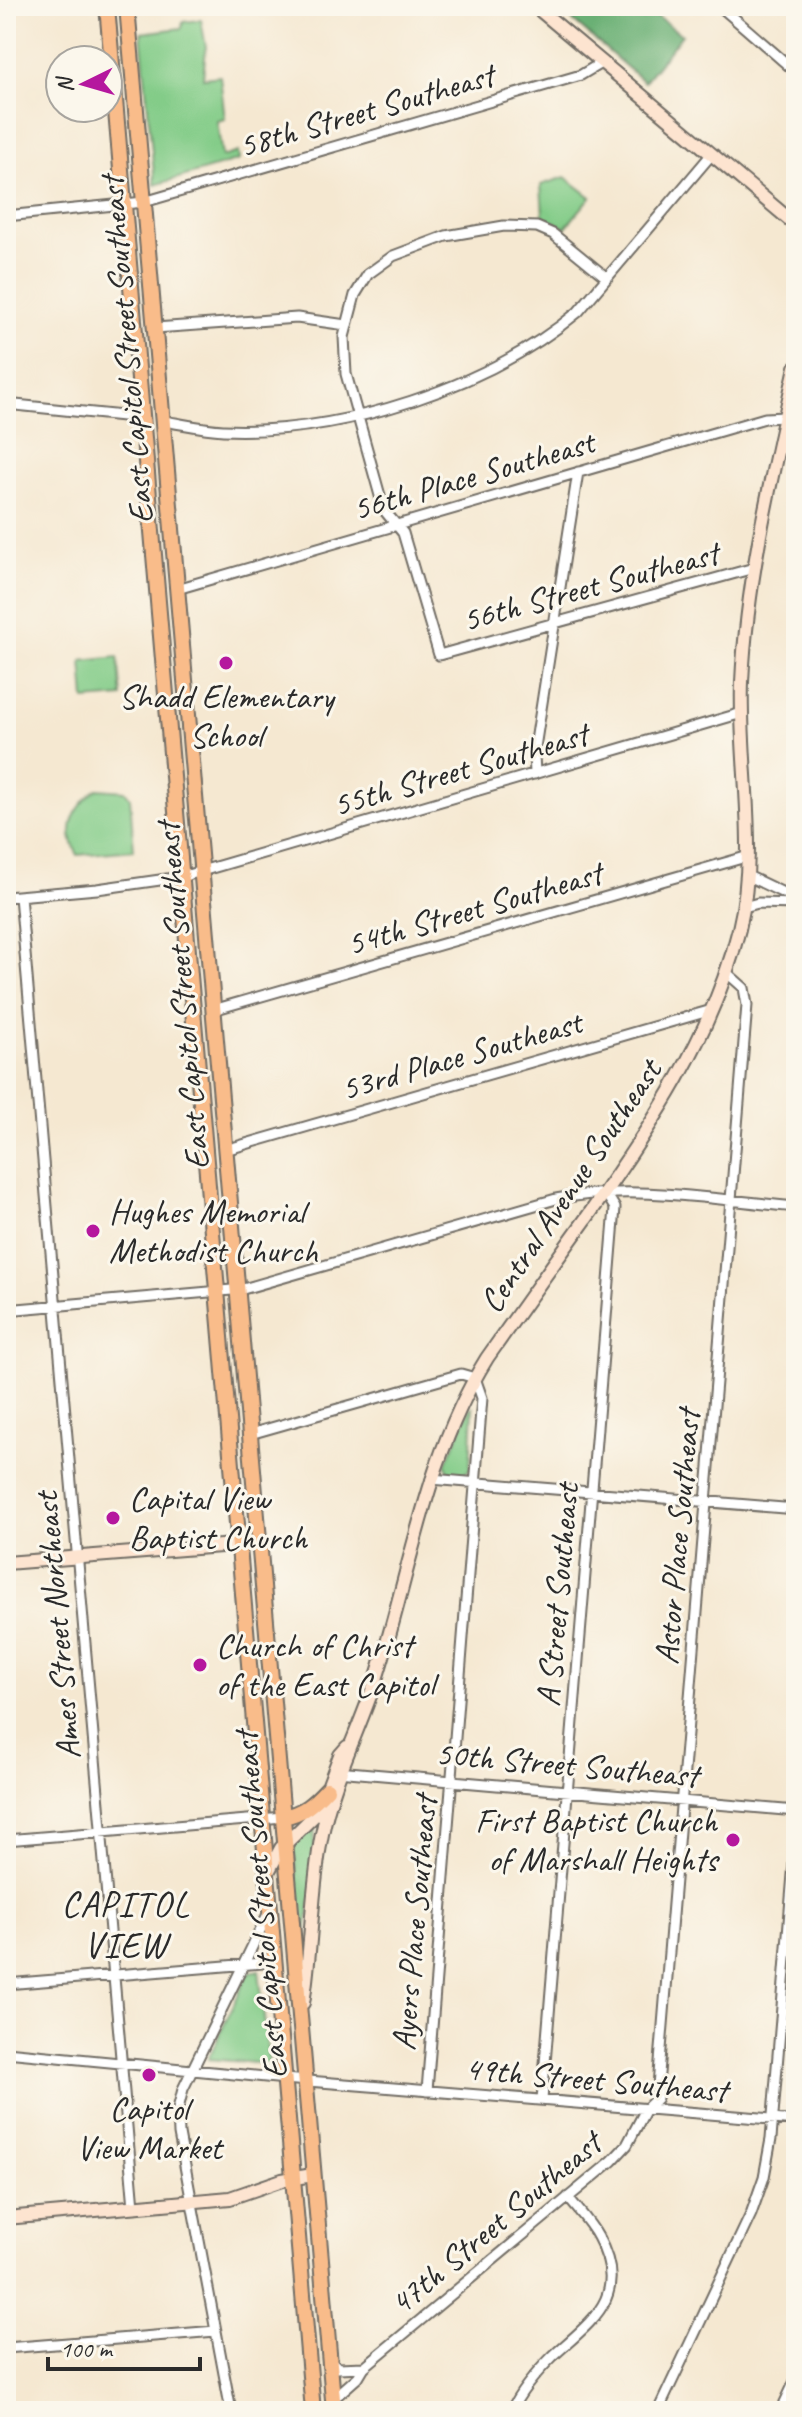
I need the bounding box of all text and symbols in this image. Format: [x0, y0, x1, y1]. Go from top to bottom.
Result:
north arrow [44, 44, 124, 124]
street label: 58th Street Southeast [234, 52, 503, 167]
text: N [50, 74, 80, 94]
street label: East Capitol Street Southeast [89, 170, 163, 525]
street label: 56th Place Southeast [347, 419, 602, 530]
street label: 56th Street Southeast [457, 530, 727, 641]
marker: Shadd Elementary School [217, 654, 235, 672]
place label: Shadd Elementary School [119, 675, 337, 757]
street label: 55th Street Southeast [328, 711, 597, 826]
street label: East Capitol Street Southeast [145, 816, 219, 1171]
street label: 54th Street Southeast [342, 850, 611, 965]
street label: 53rd Place Southeast [336, 999, 590, 1110]
street label: Central Avenue Southeast [470, 1048, 673, 1321]
place label: Hughes Memorial Methodist Church [109, 1190, 318, 1272]
marker: Hughes Memorial Methodist Church [84, 1222, 102, 1240]
street label: Astor Place Southeast [644, 1403, 710, 1666]
place label: Capital View Baptist Church [129, 1477, 308, 1559]
street label: A Street Southeast [526, 1478, 588, 1708]
street label: Ames Street Northeast [24, 1487, 90, 1761]
marker: Capital View Baptist Church [104, 1509, 122, 1527]
place label: Church of Christ of the East Capitol [216, 1624, 440, 1706]
marker: Church of Christ of the East Capitol [191, 1656, 209, 1674]
street label: East Capitol Street Southeast [223, 1725, 297, 2080]
street label: 50th Street Southeast [434, 1731, 705, 1797]
street label: Ayers Place Southeast [381, 1789, 447, 2052]
place label: First Baptist Church of Marshall Heights [475, 1799, 720, 1881]
marker: First Baptist Church of Marshall Heights [724, 1831, 742, 1849]
district label: CAPITOL VIEW [62, 1881, 190, 1968]
street label: 49th Street Southeast [463, 2046, 734, 2112]
marker: Capitol View Market [140, 2066, 158, 2084]
place label: Capitol View Market [76, 2087, 225, 2169]
street label: 47th Street Southeast [380, 2119, 613, 2324]
scale bar [48, 2321, 200, 2371]
text: 100 m [60, 2334, 114, 2364]

